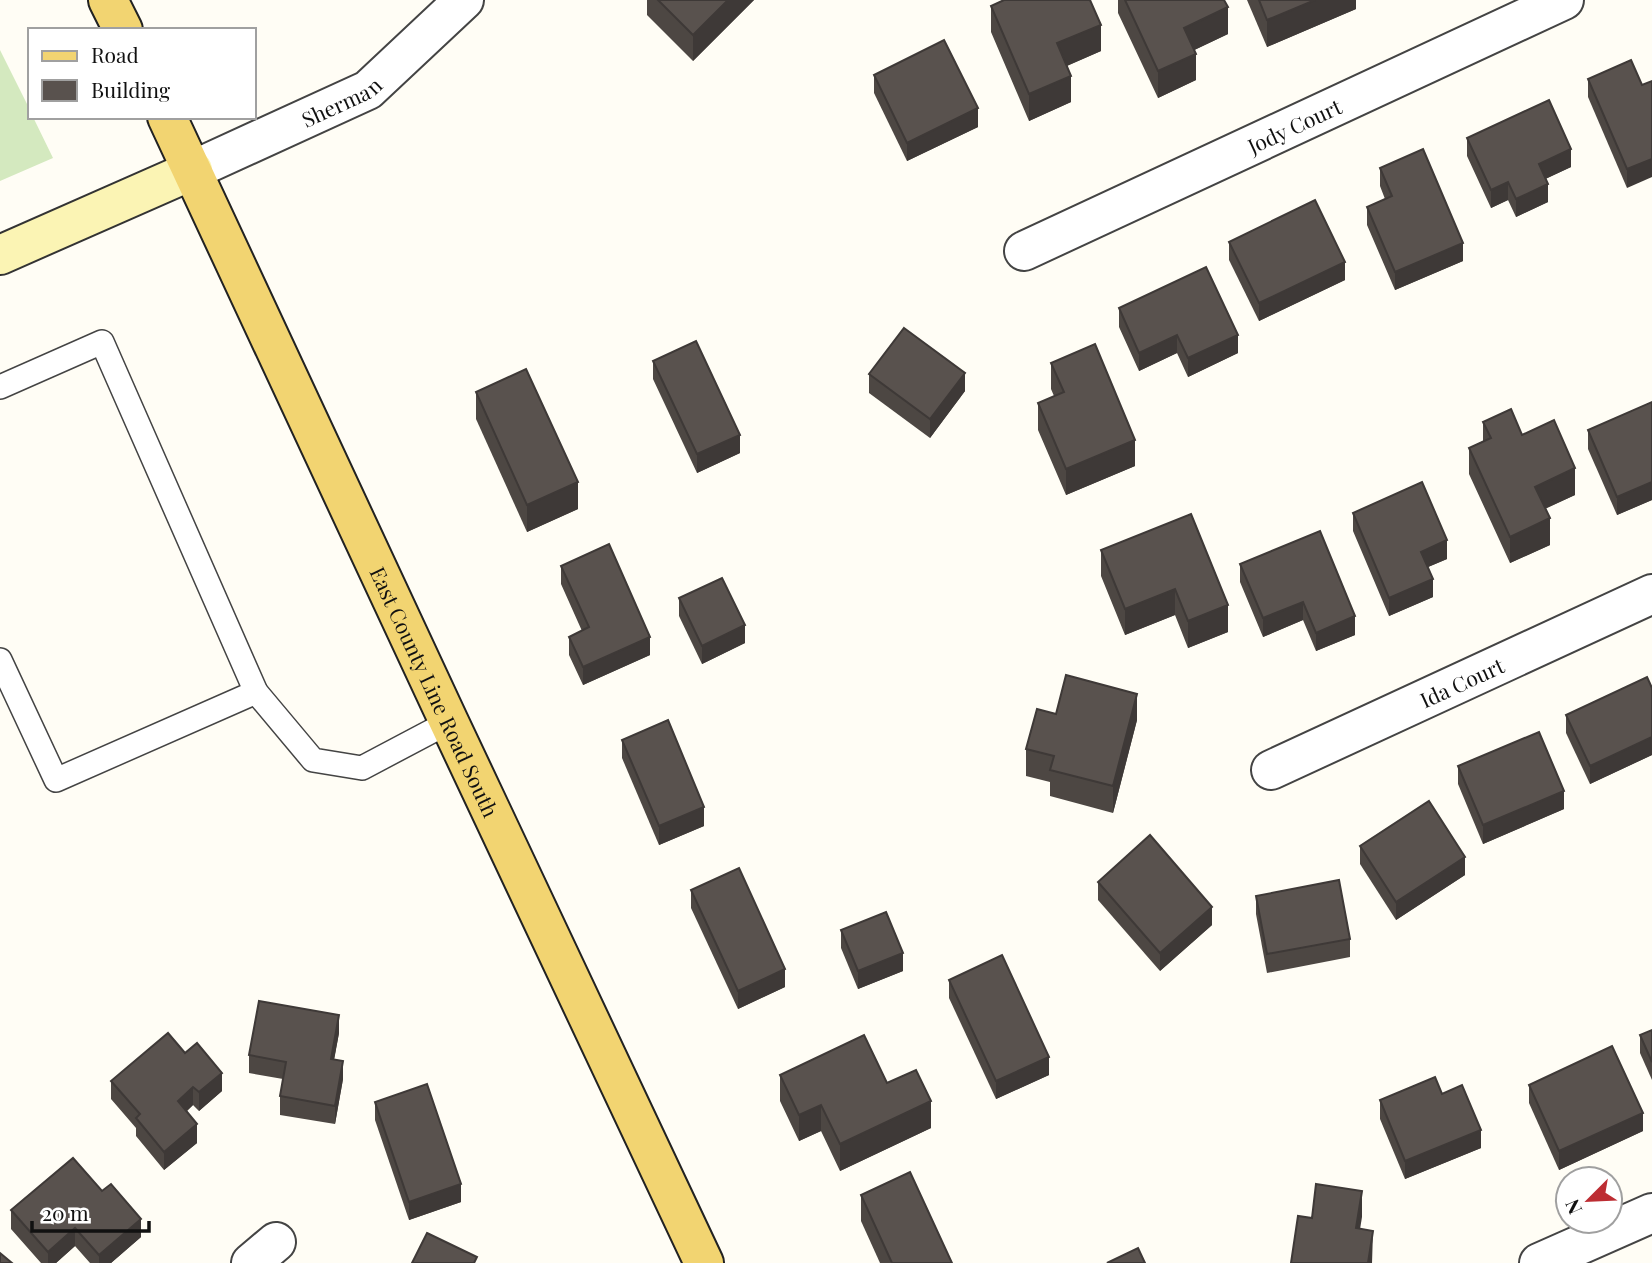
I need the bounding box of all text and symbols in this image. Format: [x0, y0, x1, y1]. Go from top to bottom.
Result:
legend [28, 28, 256, 119]
text: Road [91, 40, 139, 68]
street label: Sherman [297, 70, 388, 133]
text: Building [91, 75, 170, 103]
street label: Jody Court [1242, 91, 1346, 160]
street label: East County Line Road South [364, 562, 506, 822]
street label: Ida Court [1415, 650, 1509, 713]
north arrow [1554, 1165, 1624, 1235]
scale bar [32, 1190, 149, 1234]
text: N [1558, 1196, 1587, 1219]
text: 20 m [42, 1198, 89, 1226]

